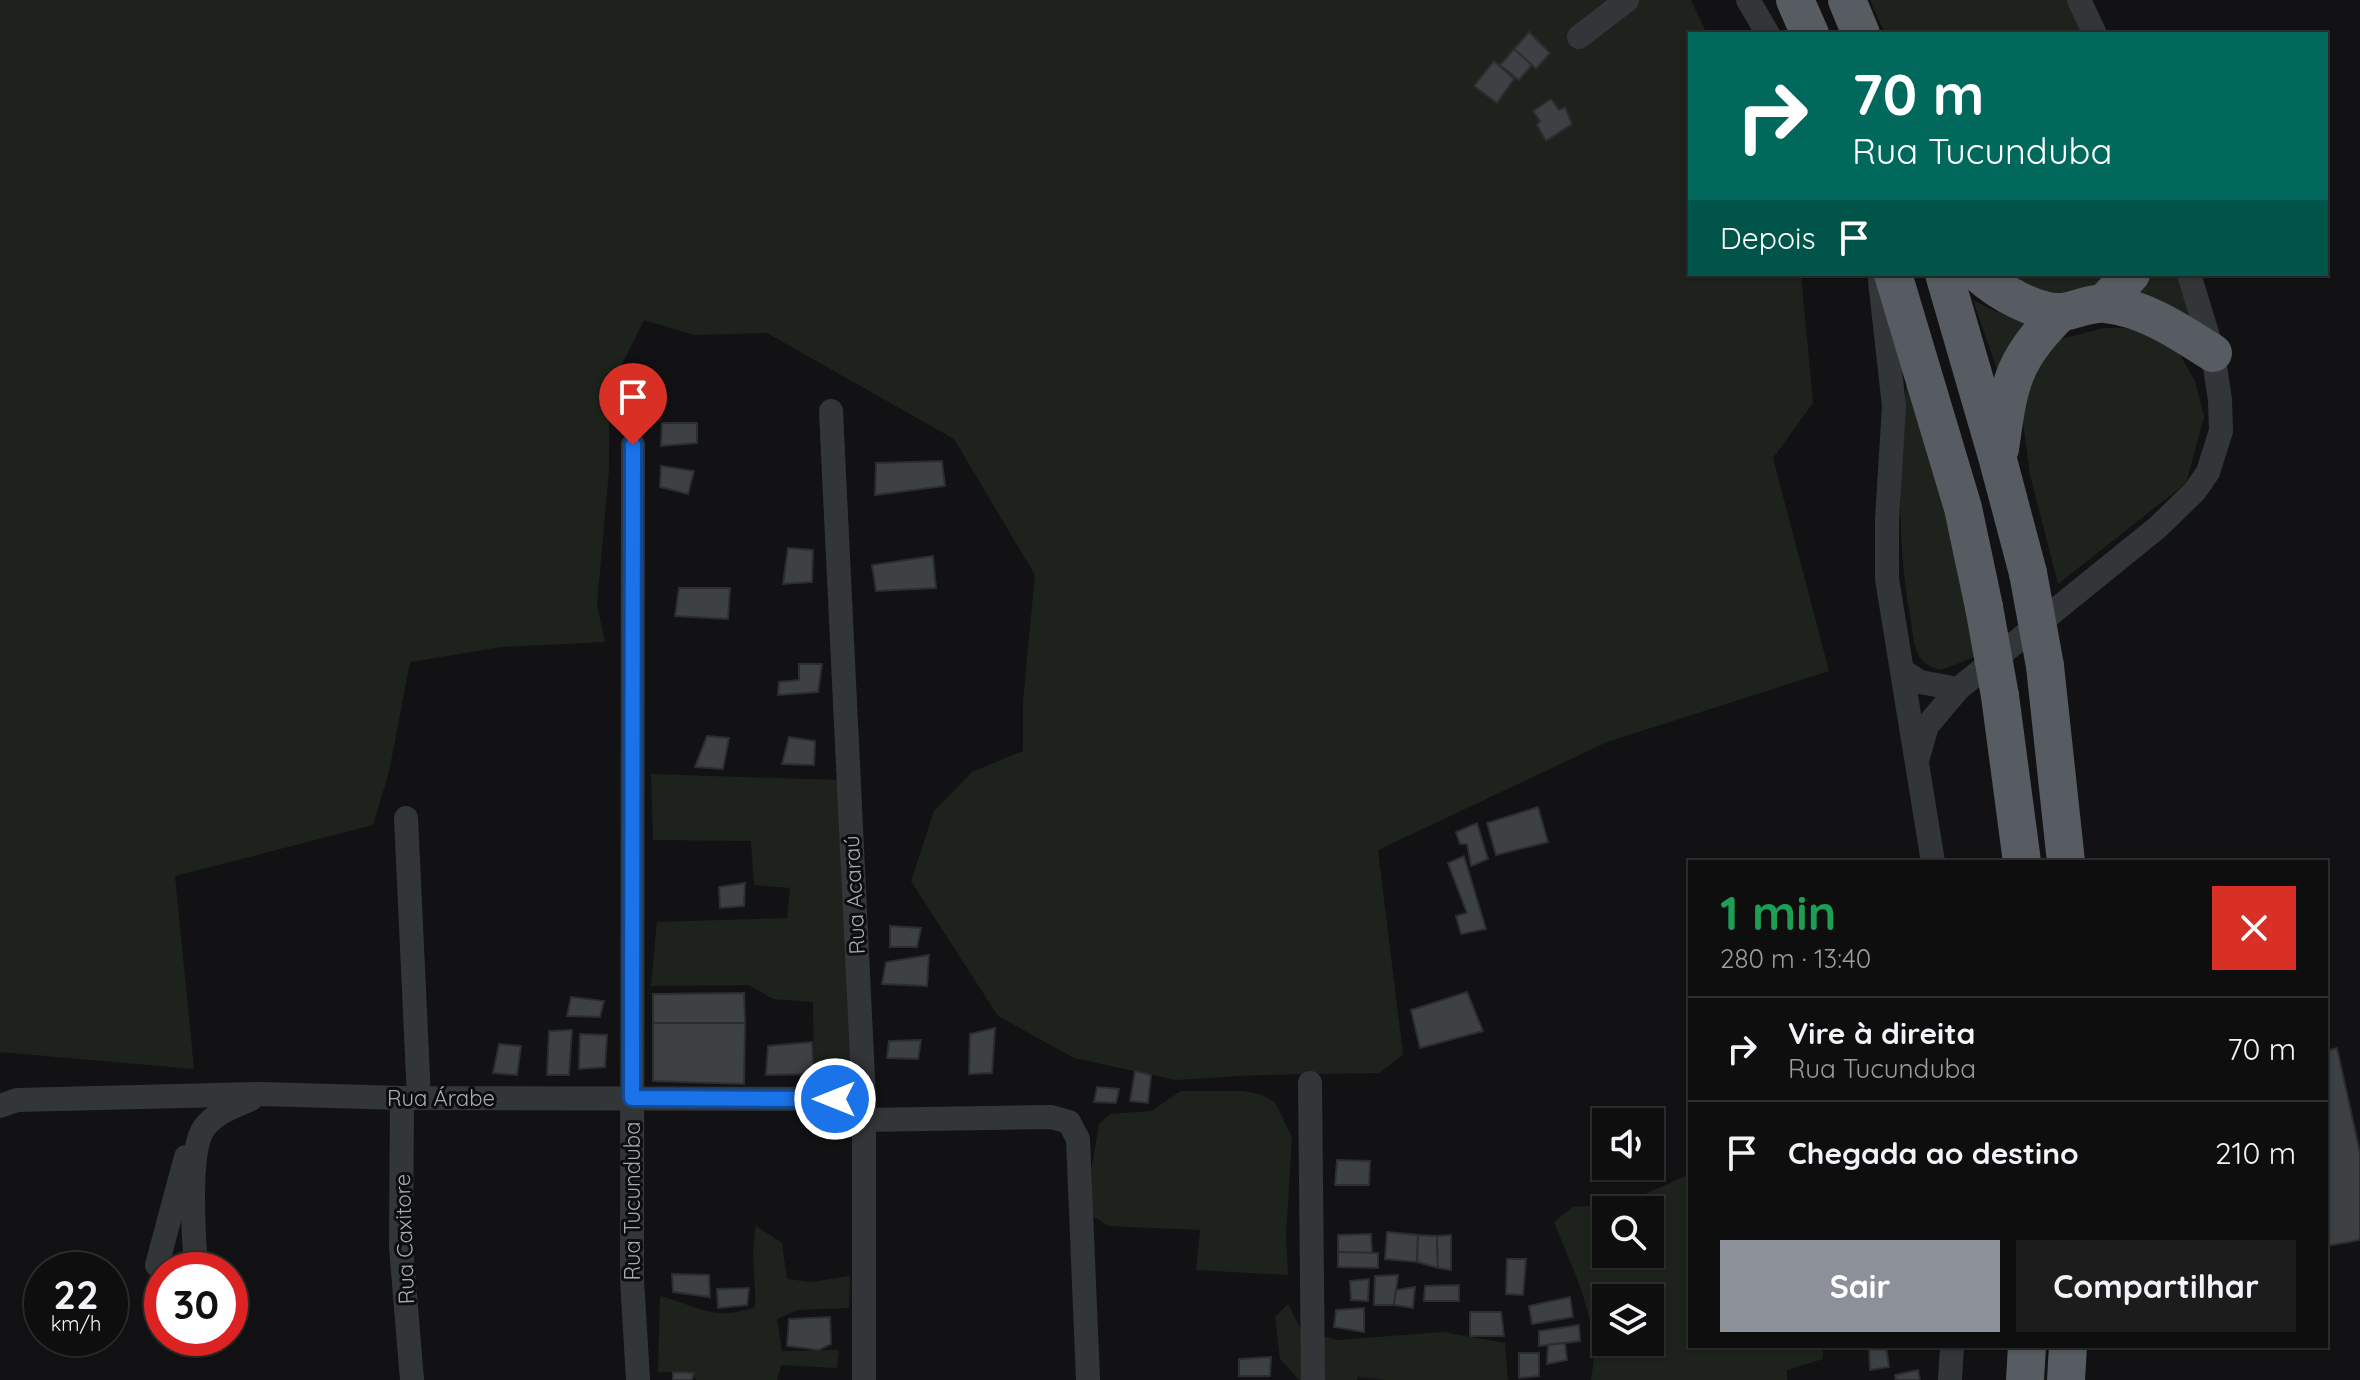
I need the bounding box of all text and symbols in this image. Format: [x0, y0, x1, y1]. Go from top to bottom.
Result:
text: 70 m [1852, 59, 1984, 129]
icon: right [1720, 64, 1824, 168]
text: Rua Tucunduba [1852, 128, 2112, 173]
icon: arrive [1832, 216, 1876, 260]
text: Depois [1720, 219, 1816, 257]
pin [599, 363, 667, 445]
icon: arrive [611, 375, 655, 419]
street label: Rua Acaraú [837, 835, 871, 955]
text: 1 min [1720, 882, 1836, 942]
button: close [2212, 886, 2296, 970]
text: 280 m · 13:40 [1720, 942, 1871, 975]
text: Vire à direita [1788, 1014, 1975, 1052]
icon: right [1720, 1027, 1764, 1071]
text: 70 m [2227, 1030, 2296, 1068]
text: Rua Tucunduba [1788, 1052, 1976, 1085]
position arrow [793, 1057, 877, 1141]
street label: Rua Árabe [387, 1084, 495, 1112]
map controls [1592, 1108, 1664, 1356]
button: sound [1592, 1108, 1664, 1180]
street label: Rua Tucunduba [618, 1121, 646, 1281]
icon: arrive [1720, 1131, 1764, 1175]
text: Chegada ao destino [1788, 1134, 2079, 1172]
text: 210 m [2215, 1134, 2296, 1172]
street label: Rua Caxitore [388, 1173, 420, 1305]
button: search [1592, 1196, 1664, 1268]
button: Sair [1720, 1240, 2000, 1332]
button: Compartilhar [2016, 1240, 2296, 1332]
speed limit sign: 30 [144, 1252, 248, 1356]
text: 22 [53, 1269, 99, 1319]
button: layers [1592, 1284, 1664, 1356]
text: km/h [51, 1311, 101, 1336]

